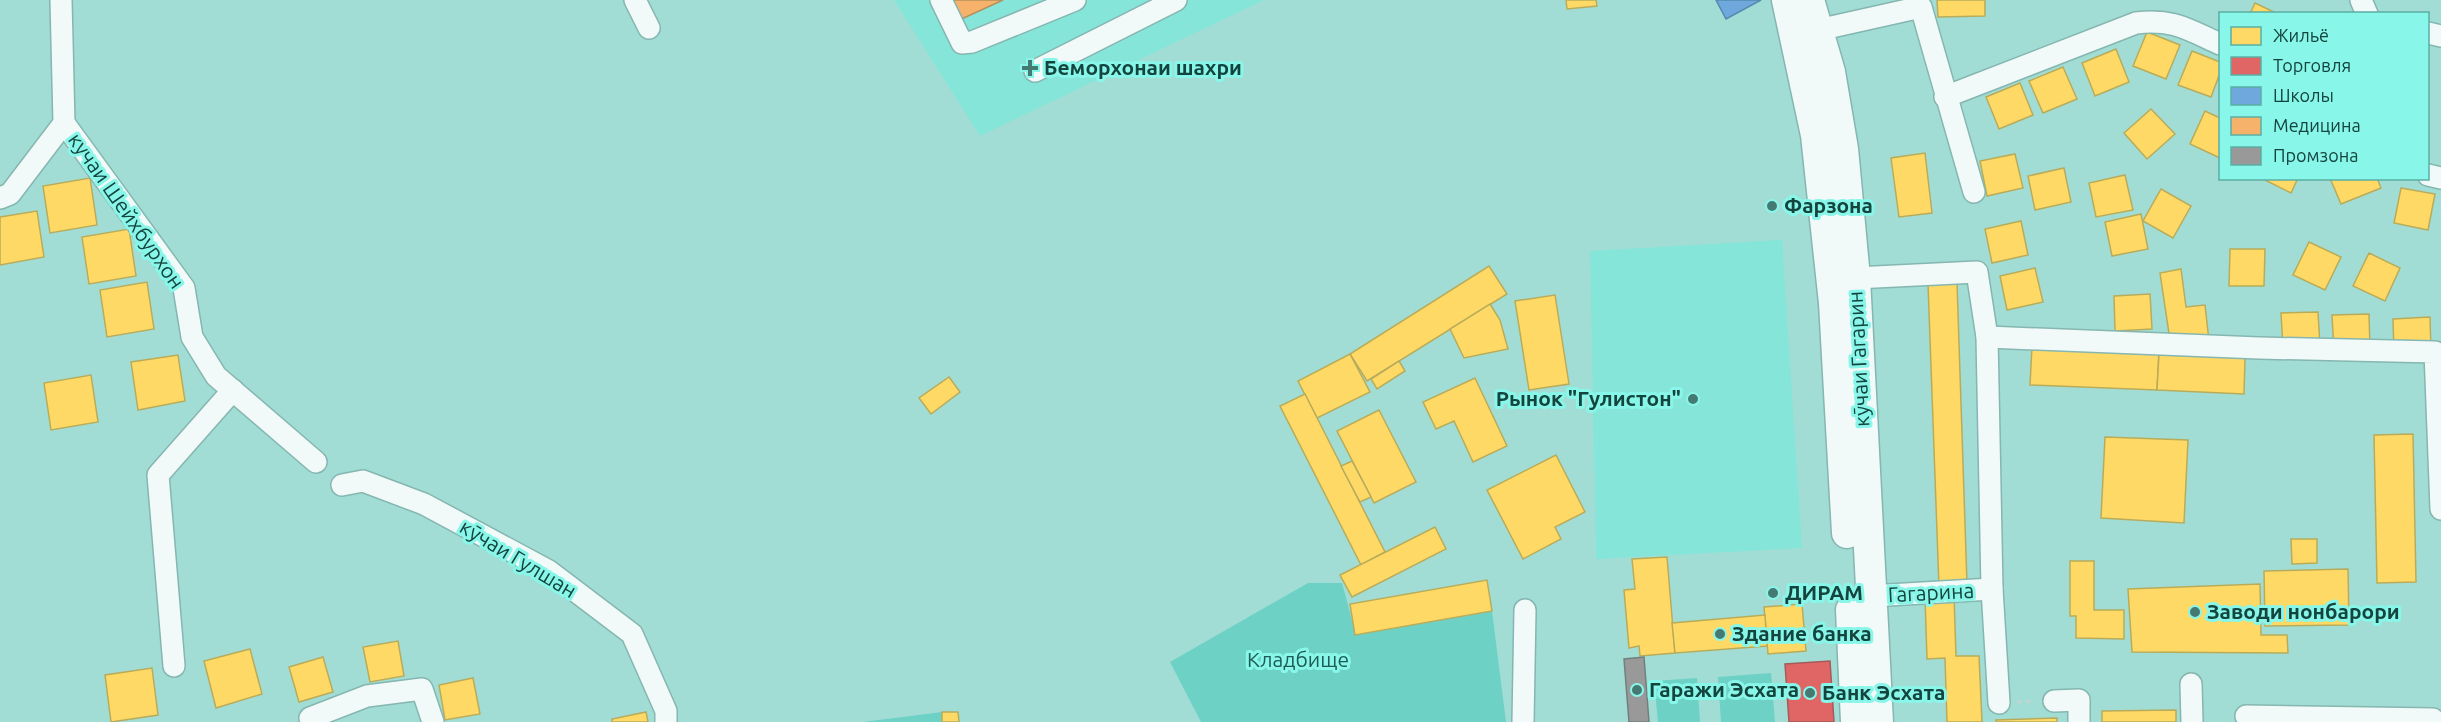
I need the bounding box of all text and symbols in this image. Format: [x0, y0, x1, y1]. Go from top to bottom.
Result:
legend [2219, 12, 2429, 180]
text: Жильё [2273, 25, 2329, 45]
place label: Беморхонаи шахри [1044, 55, 1242, 79]
text: Торговля [2273, 55, 2351, 75]
marker: Беморхонаи шахри [1021, 59, 1039, 77]
text: Школы [2273, 85, 2334, 105]
text: Медицина [2273, 115, 2361, 135]
street label: кучаи Шейхбурхон [64, 128, 190, 293]
text: Промзона [2273, 145, 2358, 165]
place label: Фарзона [1784, 193, 1873, 217]
marker: Фарзона [1765, 199, 1779, 213]
street label: кӯчаи Гагарин [1842, 291, 1874, 427]
place label: Рынок "Гулистон" [1496, 386, 1681, 410]
marker: Рынок "Гулистон" [1686, 392, 1700, 406]
street label: кӯчаи Гулшан [456, 514, 581, 602]
street label: Гагарина [1887, 578, 1975, 606]
place label: ДИРАМ [1785, 580, 1863, 604]
marker: ДИРАМ [1766, 586, 1780, 600]
place label: Заводи нонбарори [2207, 599, 2400, 623]
marker: Заводи нонбарори [2188, 605, 2202, 619]
place label: Здание банка [1732, 621, 1872, 645]
marker: Здание банка [1713, 627, 1727, 641]
park label: Кладбище [1247, 647, 1349, 671]
place label: Гаражи Эсхата [1649, 677, 1799, 701]
place label: Банк Эсхата [1822, 680, 1946, 704]
marker: Гаражи Эсхата [1630, 683, 1644, 697]
marker: Банк Эсхата [1803, 686, 1817, 700]

